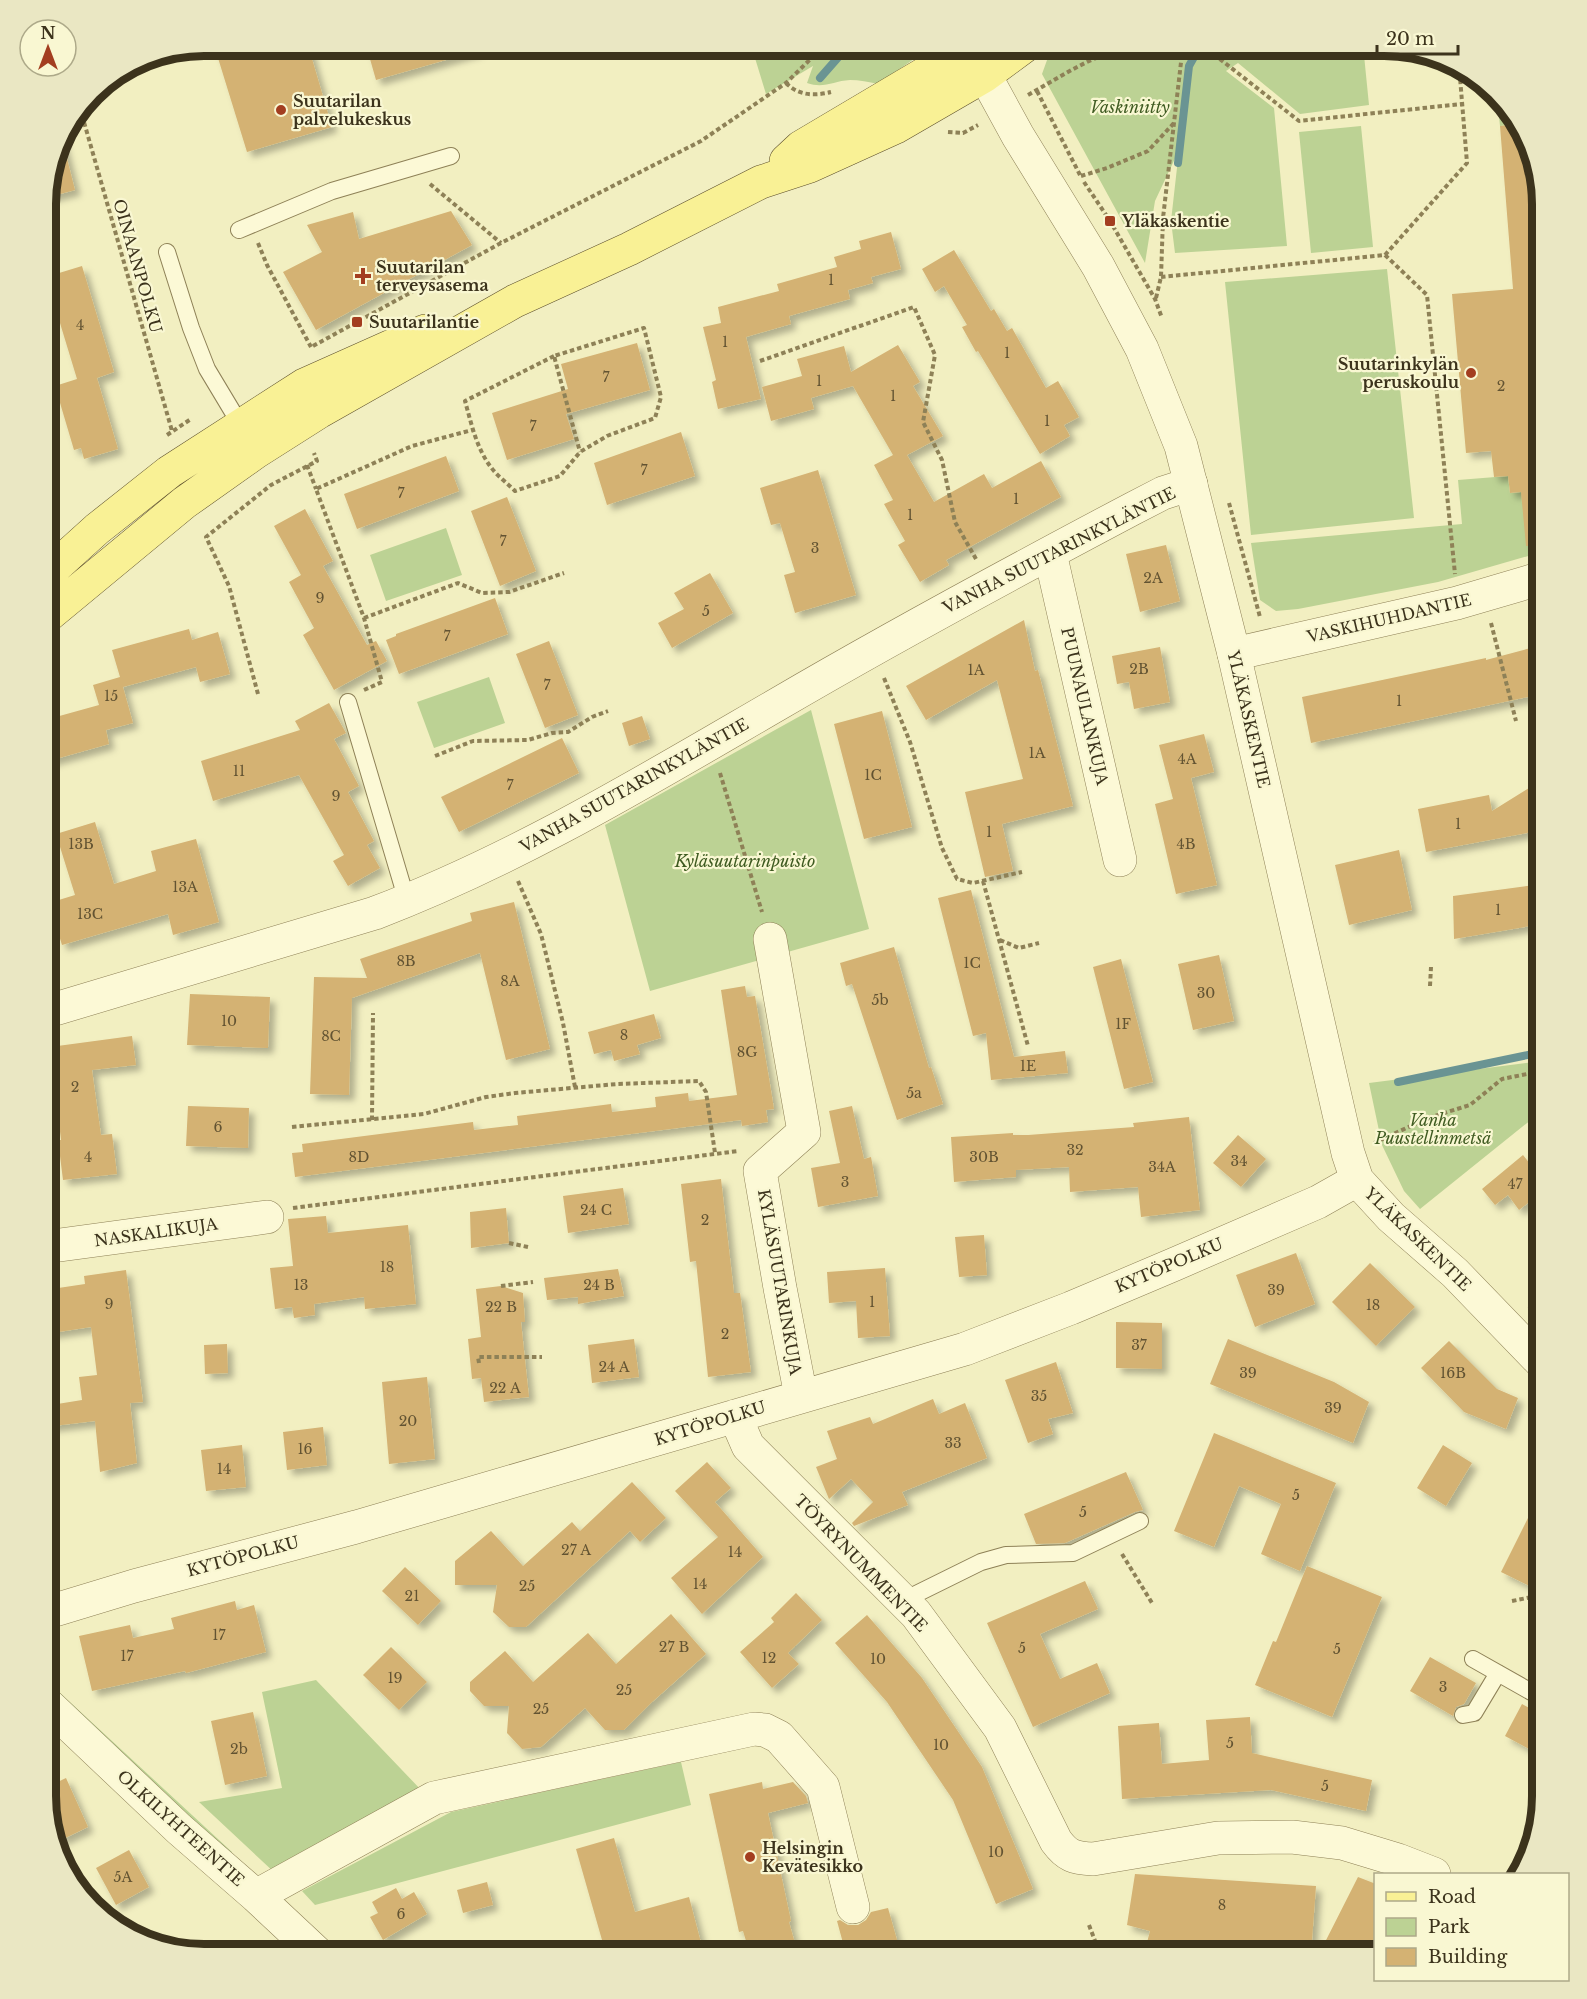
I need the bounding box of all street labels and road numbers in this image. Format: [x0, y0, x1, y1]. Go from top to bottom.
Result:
street label: OINAANPOLKU [109, 197, 167, 336]
street label: VANHA SUUTARINKYLÄNTIE [938, 482, 1179, 618]
street label: VASKIHUHDANTIE [1304, 589, 1473, 647]
street label: PUUNAULANKUJA [1057, 625, 1113, 788]
street label: YLÄKASKENTIE [1223, 647, 1275, 790]
street label: VANHA SUUTARINKYLÄNTIE [515, 714, 752, 857]
street label: YLÄKASKENTIE [1360, 1182, 1475, 1295]
street label: KYLÄSUUTARINKUJA [754, 1187, 806, 1377]
street label: NASKALIKUJA [93, 1213, 220, 1251]
street label: KYTÖPOLKU [1112, 1233, 1226, 1297]
street label: KYTÖPOLKU [652, 1396, 768, 1449]
street label: TÖYRYNUMMENTIE [790, 1490, 932, 1636]
street label: KYTÖPOLKU [185, 1531, 302, 1581]
street label: OLKILYHTEENTIE [113, 1766, 249, 1890]

